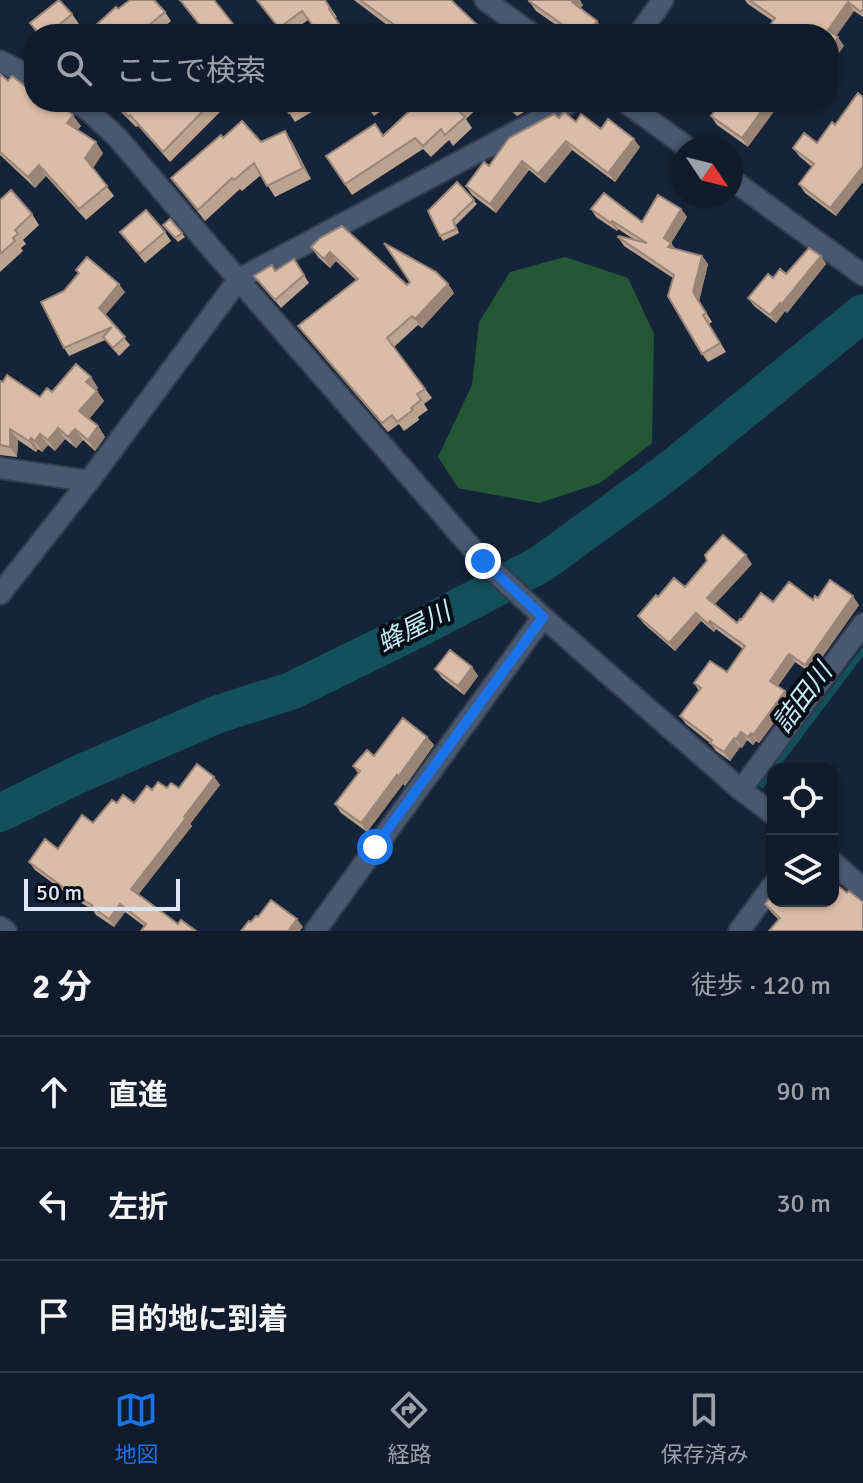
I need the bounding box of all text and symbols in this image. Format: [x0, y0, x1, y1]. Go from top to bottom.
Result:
search box [24, 24, 839, 112]
icon: search [52, 46, 96, 90]
text: ここで検索 [116, 53, 266, 90]
north arrow [671, 136, 743, 208]
route end [465, 543, 501, 579]
water label: 蜂屋川 [372, 595, 459, 660]
water label: 詰田川 [767, 655, 841, 739]
map controls [767, 763, 839, 907]
button: locate [767, 763, 839, 835]
route start [357, 829, 393, 865]
button: layers [767, 835, 839, 907]
scale bar [24, 875, 180, 911]
text: 50 m [36, 879, 82, 906]
text: 2 分 [32, 966, 92, 1008]
text: 徒歩 · 120 m [691, 970, 831, 1002]
icon: ahead [32, 1070, 76, 1114]
text: 90 m [776, 1076, 831, 1108]
text: 直進 [108, 1077, 168, 1114]
icon: left [32, 1182, 76, 1226]
text: 30 m [776, 1188, 831, 1220]
text: 左折 [108, 1189, 168, 1226]
icon: arrive [32, 1294, 76, 1338]
text: 目的地に到着 [108, 1301, 288, 1338]
tab: 地図 [114, 1388, 159, 1468]
tab: 経路 [387, 1388, 432, 1468]
tab: 保存済み [660, 1388, 749, 1468]

